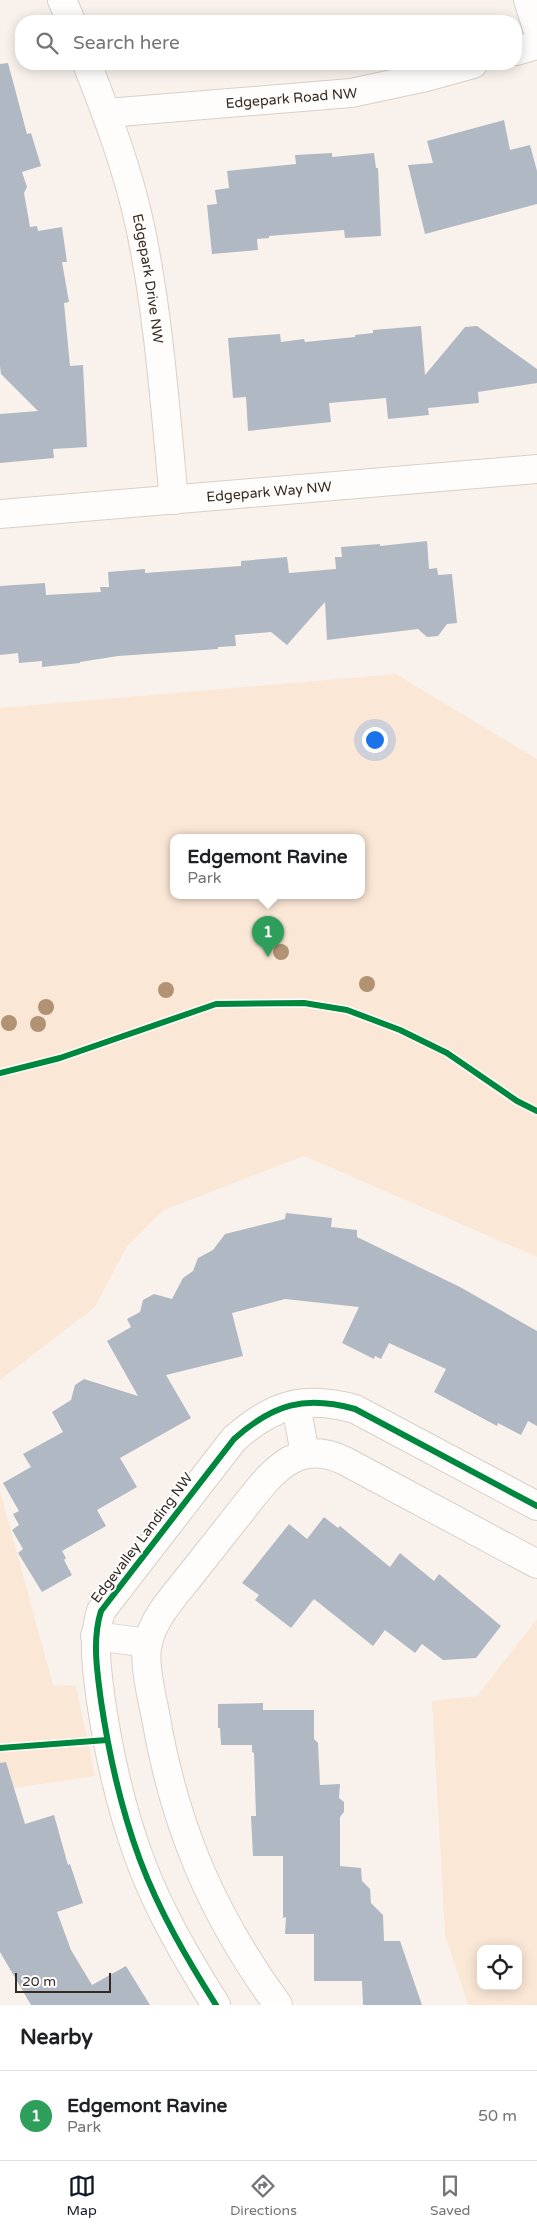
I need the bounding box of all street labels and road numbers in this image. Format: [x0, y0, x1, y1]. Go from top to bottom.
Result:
street label: Edgepark Road NW [225, 84, 358, 112]
street label: Edgepark Drive NW [129, 212, 167, 345]
street label: Edgepark Way NW [206, 478, 332, 505]
street label: Edgevalley Landing NW [87, 1470, 197, 1606]

